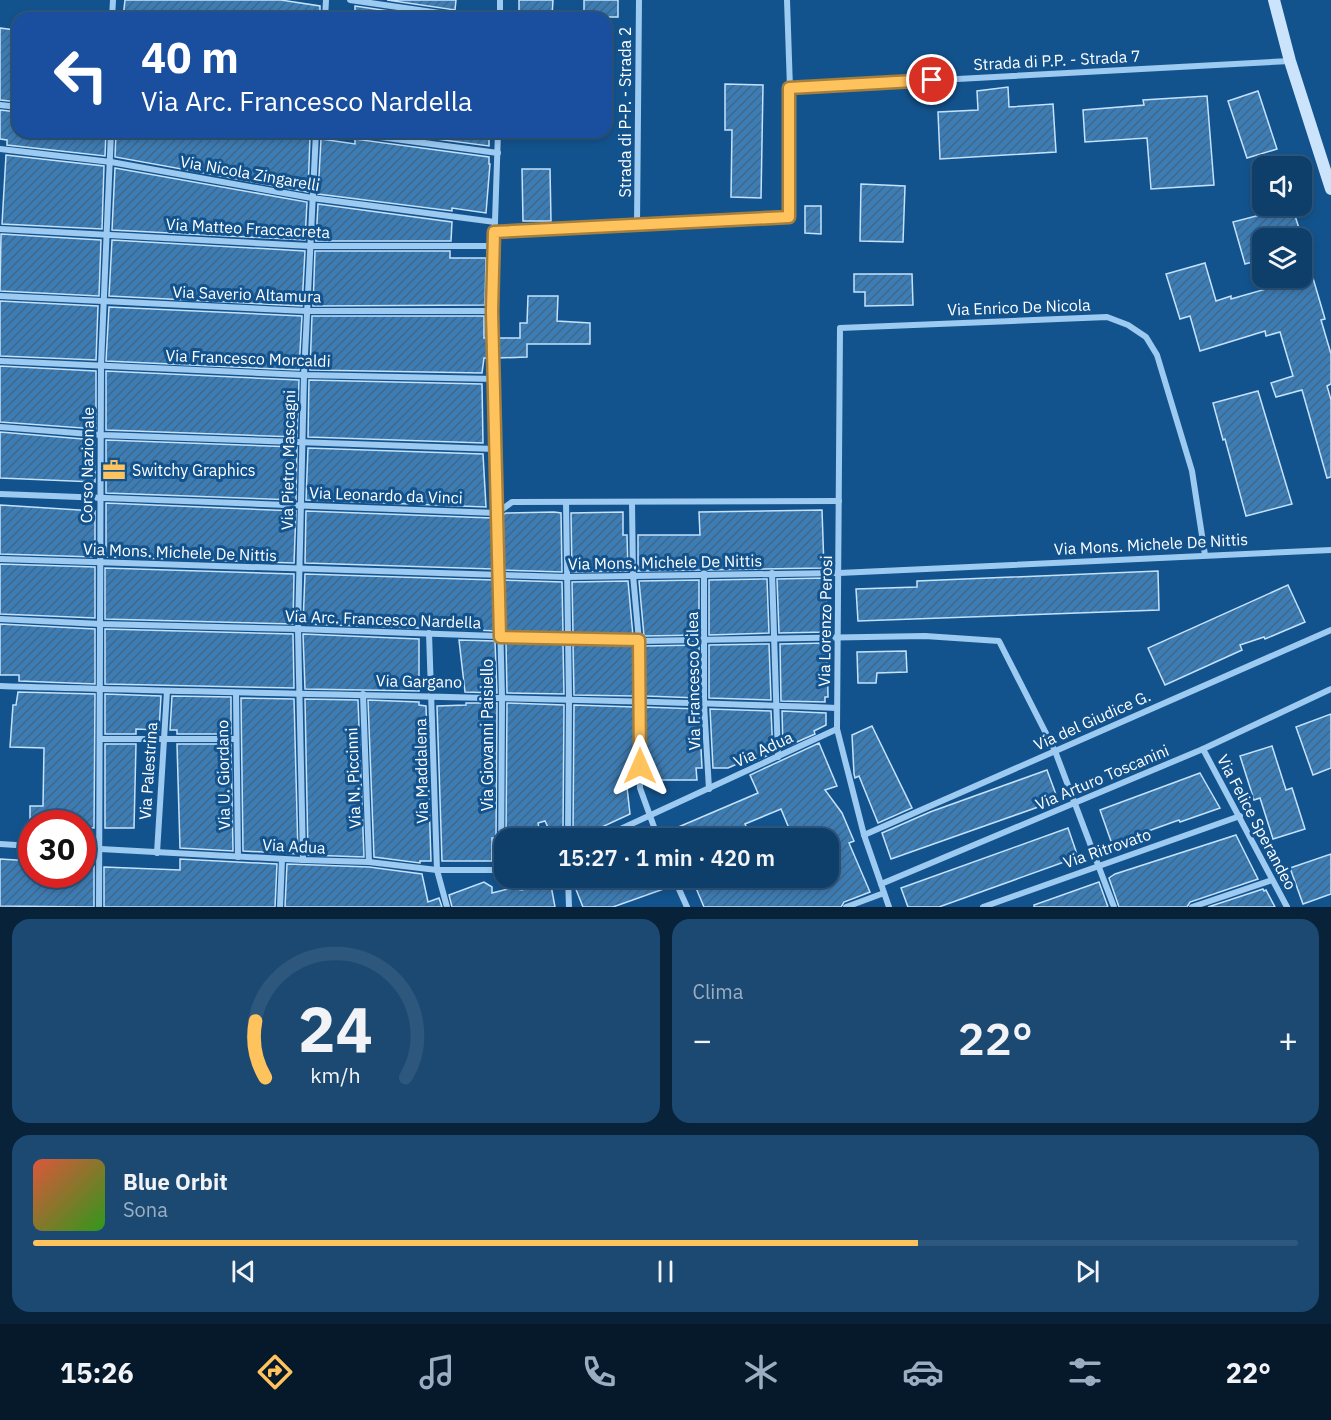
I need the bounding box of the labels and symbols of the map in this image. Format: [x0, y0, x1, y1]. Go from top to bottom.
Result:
street label: Strada di P-P. - Strada 2 [615, 27, 635, 197]
street label: Strada di P.P. - Strada 7 [973, 46, 1141, 74]
pin [906, 54, 957, 105]
street label: Via Nicola Zingarelli [179, 151, 321, 195]
street label: Via Matteo Fraccacreta [165, 214, 331, 242]
street label: Via Saverio Altamura [172, 281, 322, 307]
street label: Via Enrico De Nicola [947, 294, 1091, 319]
street label: Via Francesco Morcaldi [165, 345, 331, 371]
street label: Via Pietro Mascagni [277, 390, 299, 530]
street label: Corso Nazionale [76, 406, 98, 523]
office icon: Switchy Graphics [101, 457, 127, 483]
place label: Switchy Graphics [132, 460, 256, 480]
street label: Via Leonardo da Vinci [309, 482, 463, 508]
street label: Via Mons. Michele De Nittis [1053, 529, 1249, 559]
street label: Via Mons. Michele De Nittis [83, 539, 277, 565]
street label: Via Mons. Michele De Nittis [568, 550, 762, 574]
street label: Via Lorenzo Perosi [814, 555, 836, 687]
street label: Via Arc. Francesco Nardella [284, 606, 482, 632]
street label: Via Francesco Cilea [682, 611, 704, 751]
street label: Via Giovanni Paisiello [477, 659, 497, 811]
street label: Via Gargano [376, 670, 462, 692]
street label: Via del Giudice G. [1031, 685, 1153, 755]
street label: Via Maddalena [410, 718, 432, 824]
street label: Via U. Giordano [212, 720, 234, 830]
street label: Via Palestrina [135, 721, 161, 821]
street label: Via Adua [730, 726, 796, 771]
street label: Via N. Piccinni [341, 727, 365, 829]
position arrow [608, 734, 672, 798]
street label: Via Arturo Toscanini [1032, 740, 1172, 814]
street label: Via Felice Sperandeo [1213, 751, 1301, 893]
speed limit sign: 30 [18, 810, 96, 888]
street label: Via Ritrovato [1061, 824, 1153, 872]
street label: Via Adua [262, 834, 327, 858]

